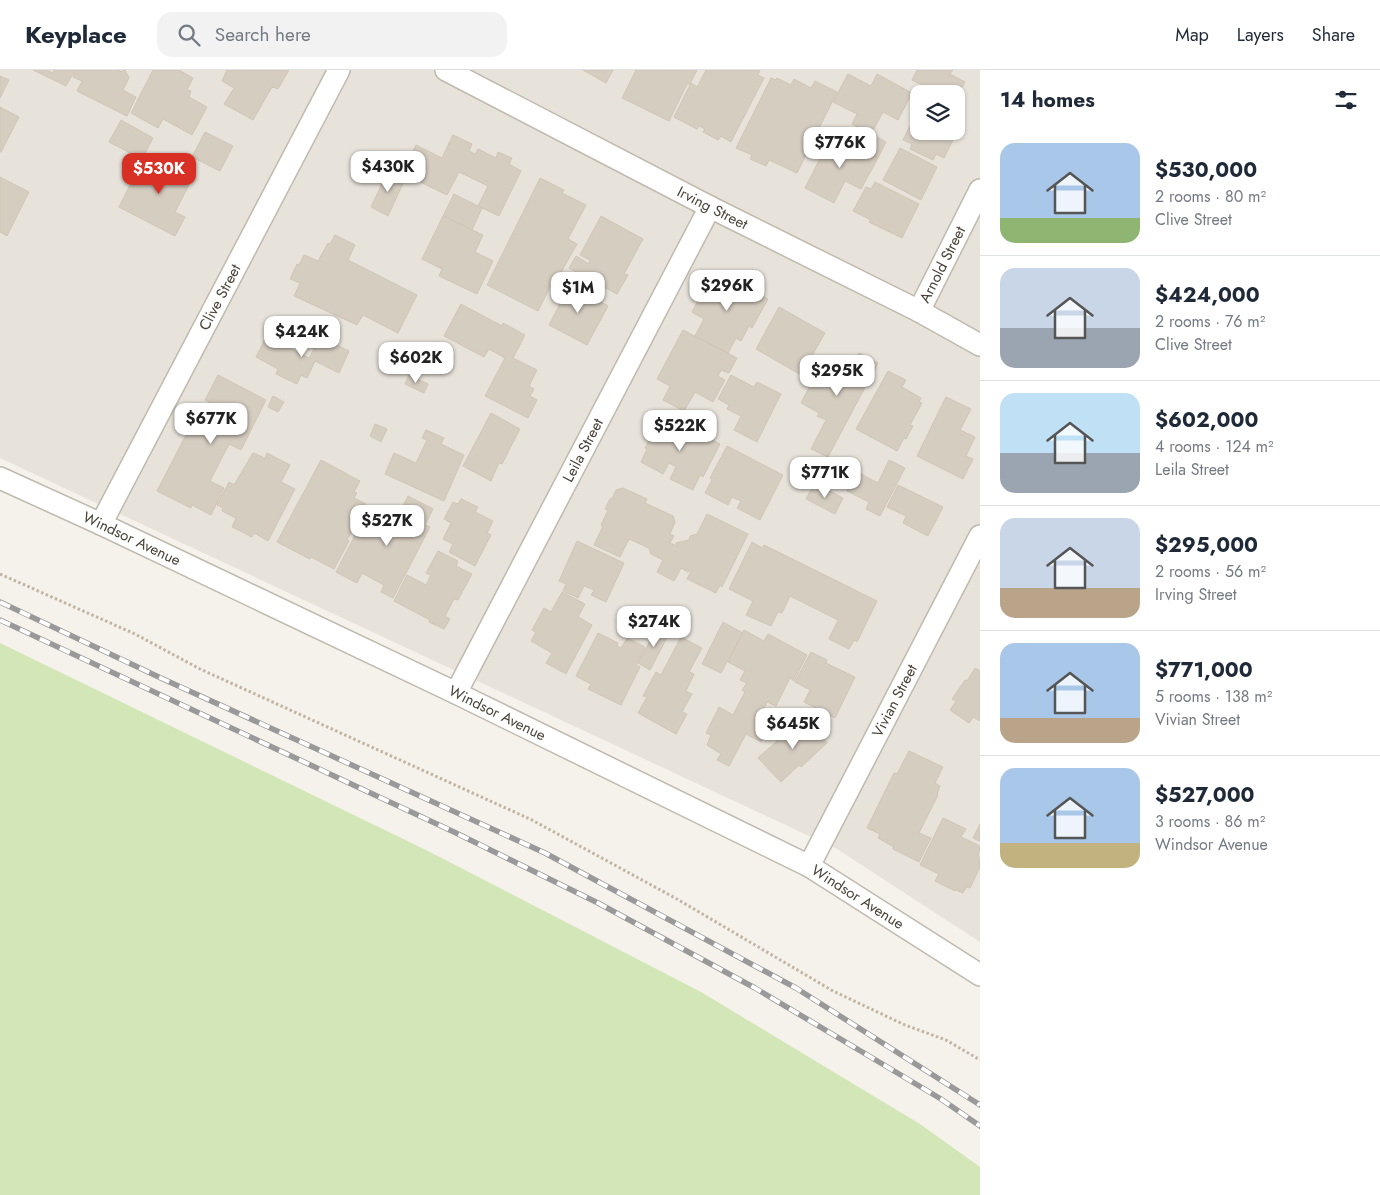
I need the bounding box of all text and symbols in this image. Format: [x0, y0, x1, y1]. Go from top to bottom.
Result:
search box [157, 12, 507, 57]
text: Keyplace [25, 17, 127, 52]
icon: search [175, 21, 203, 49]
text: Search here [215, 21, 311, 48]
text: Map [1175, 22, 1209, 48]
text: Layers [1237, 22, 1284, 48]
text: Share [1312, 22, 1355, 48]
map controls [910, 85, 965, 140]
button: layers [910, 85, 965, 140]
text: 14 homes [1000, 85, 1095, 115]
icon: filters [1332, 86, 1360, 114]
pin: $776K [805, 126, 875, 169]
text: $776K [814, 131, 866, 154]
pin: $430K [353, 150, 423, 193]
pin: $530K [124, 152, 194, 195]
text: $430K [362, 155, 414, 178]
text: $530,000 [1155, 155, 1257, 185]
text: $530K [133, 157, 185, 180]
icon: home [1040, 163, 1100, 223]
street label: Irving Street [673, 181, 752, 235]
text: 2 rooms · 80 m² [1155, 185, 1266, 208]
text: Clive Street [1155, 208, 1232, 231]
street label: Arnold Street [914, 222, 971, 307]
street label: Clive Street [193, 260, 247, 334]
pin: $296K [692, 270, 762, 312]
pin: $1M [554, 272, 602, 314]
text: $296K [700, 274, 754, 297]
text: $1M [562, 276, 594, 299]
text: $424,000 [1155, 280, 1260, 310]
icon: home [1040, 288, 1100, 348]
text: 2 rooms · 76 m² [1155, 310, 1265, 333]
pin: $424K [267, 316, 337, 358]
text: $424K [275, 320, 329, 343]
text: Clive Street [1155, 333, 1232, 356]
pin: $602K [381, 342, 451, 384]
text: $602K [390, 346, 442, 369]
pin: $295K [802, 354, 872, 397]
text: $295K [811, 359, 863, 382]
pin: $677K [176, 402, 246, 445]
text: $602,000 [1155, 405, 1258, 435]
text: $677K [185, 407, 237, 430]
pin: $522K [645, 410, 715, 452]
icon: home [1040, 413, 1100, 473]
street label: Leila Street [557, 414, 609, 486]
text: $522K [654, 414, 706, 437]
text: 4 rooms · 124 m² [1155, 435, 1274, 458]
pin: $771K [790, 456, 860, 499]
text: Leila Street [1155, 458, 1229, 481]
text: $771K [801, 461, 849, 484]
pin: $527K [352, 504, 422, 547]
street label: Windsor Avenue [79, 506, 185, 571]
text: $527K [361, 509, 413, 532]
text: $295,000 [1155, 530, 1258, 560]
icon: home [1040, 538, 1100, 598]
text: 2 rooms · 56 m² [1155, 560, 1266, 583]
text: Irving Street [1155, 583, 1237, 606]
pin: $274K [619, 606, 689, 648]
text: $274K [628, 610, 680, 633]
text: $771,000 [1155, 655, 1253, 685]
street label: Vivian Street [866, 660, 923, 741]
icon: home [1040, 663, 1100, 723]
street label: Windsor Avenue [445, 680, 550, 746]
text: 5 rooms · 138 m² [1155, 685, 1272, 708]
pin: $645K [758, 708, 828, 750]
text: Vivian Street [1155, 708, 1240, 731]
text: $645K [766, 712, 820, 735]
text: $527,000 [1155, 780, 1254, 810]
icon: home [1040, 788, 1100, 848]
text: 3 rooms · 86 m² [1155, 810, 1265, 833]
text: Windsor Avenue [1155, 833, 1268, 856]
street label: Windsor Avenue [807, 859, 908, 935]

